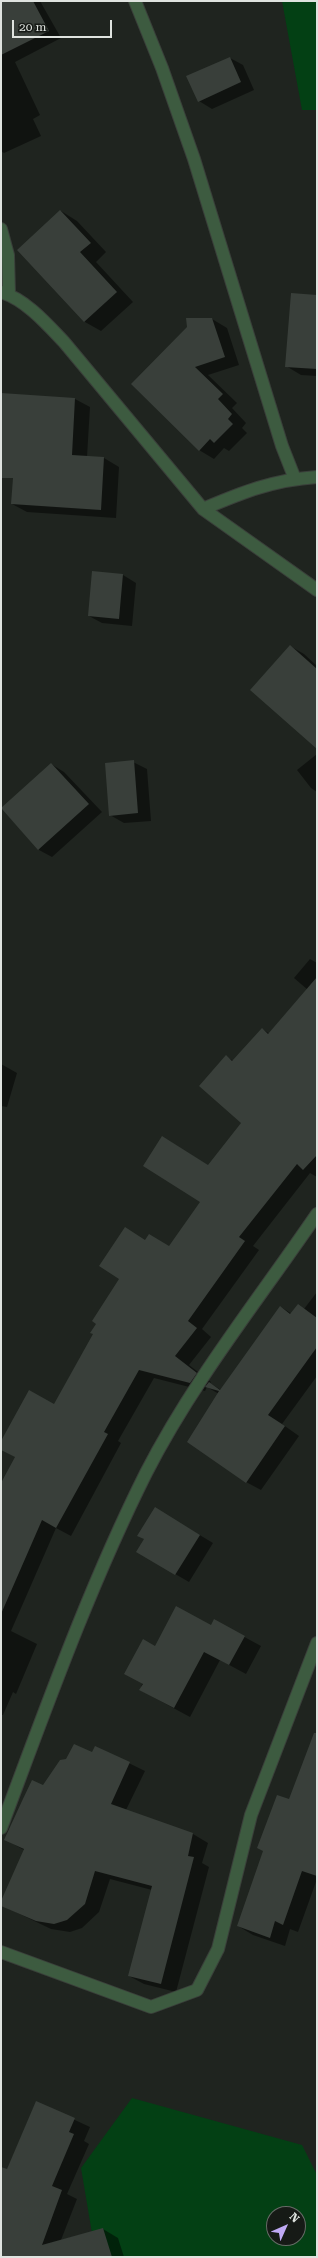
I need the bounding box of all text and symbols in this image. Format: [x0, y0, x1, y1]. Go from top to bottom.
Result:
scale bar [14, 12, 114, 38]
text: 20 m [19, 20, 46, 34]
north arrow [266, 2206, 306, 2246]
text: N [287, 2210, 302, 2225]

